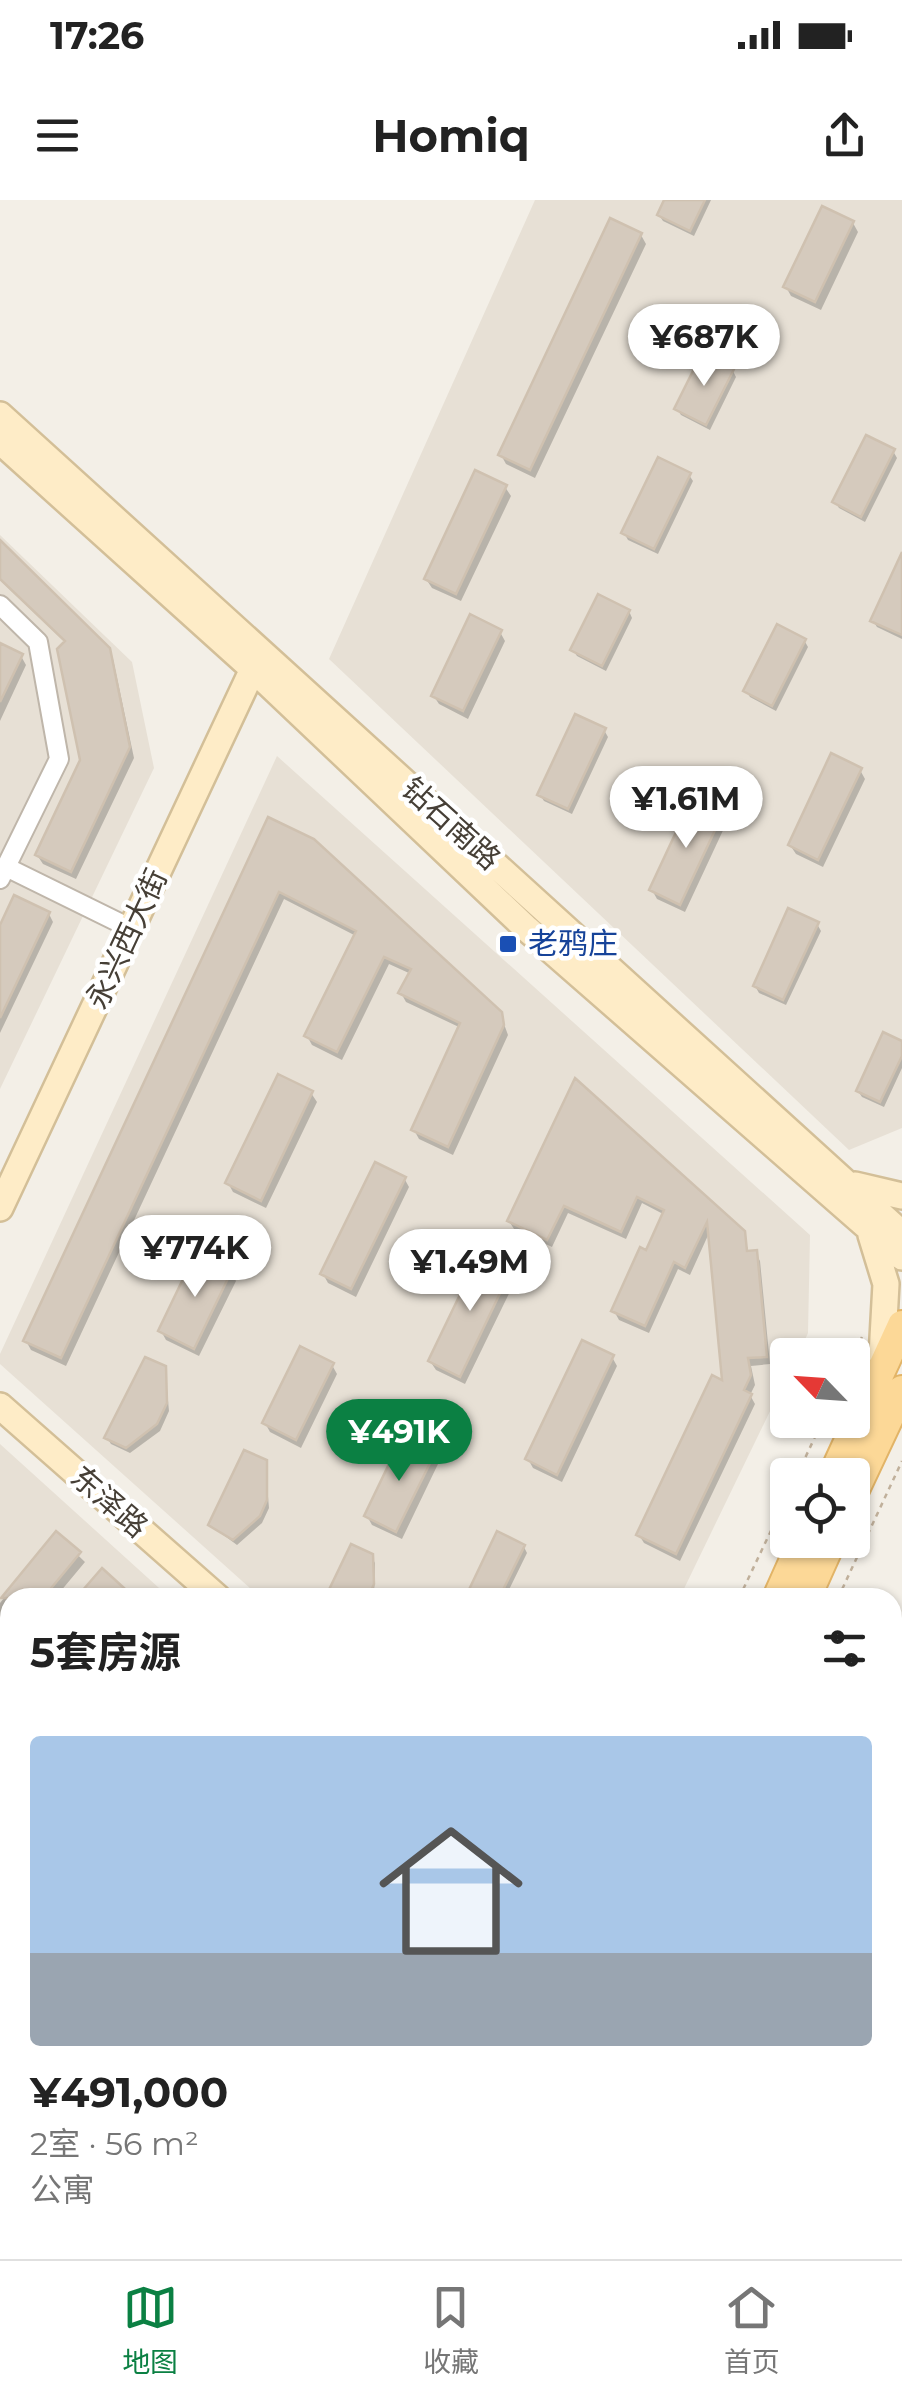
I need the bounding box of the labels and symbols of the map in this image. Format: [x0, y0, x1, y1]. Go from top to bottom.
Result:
pin: ¥687K [634, 304, 774, 389]
pin: ¥1.61M [605, 766, 767, 851]
street label: 钻石南路 [394, 770, 508, 878]
street label: 永兴西大街 [78, 863, 175, 1015]
place label: 老鸦庄 [528, 925, 618, 962]
marker: 老鸦庄 [497, 933, 519, 955]
pin: ¥774K [125, 1215, 265, 1300]
pin: ¥1.49M [389, 1229, 551, 1314]
north arrow [770, 1338, 870, 1438]
pin: ¥491K [329, 1399, 469, 1484]
street label: 东泽路 [63, 1458, 155, 1545]

